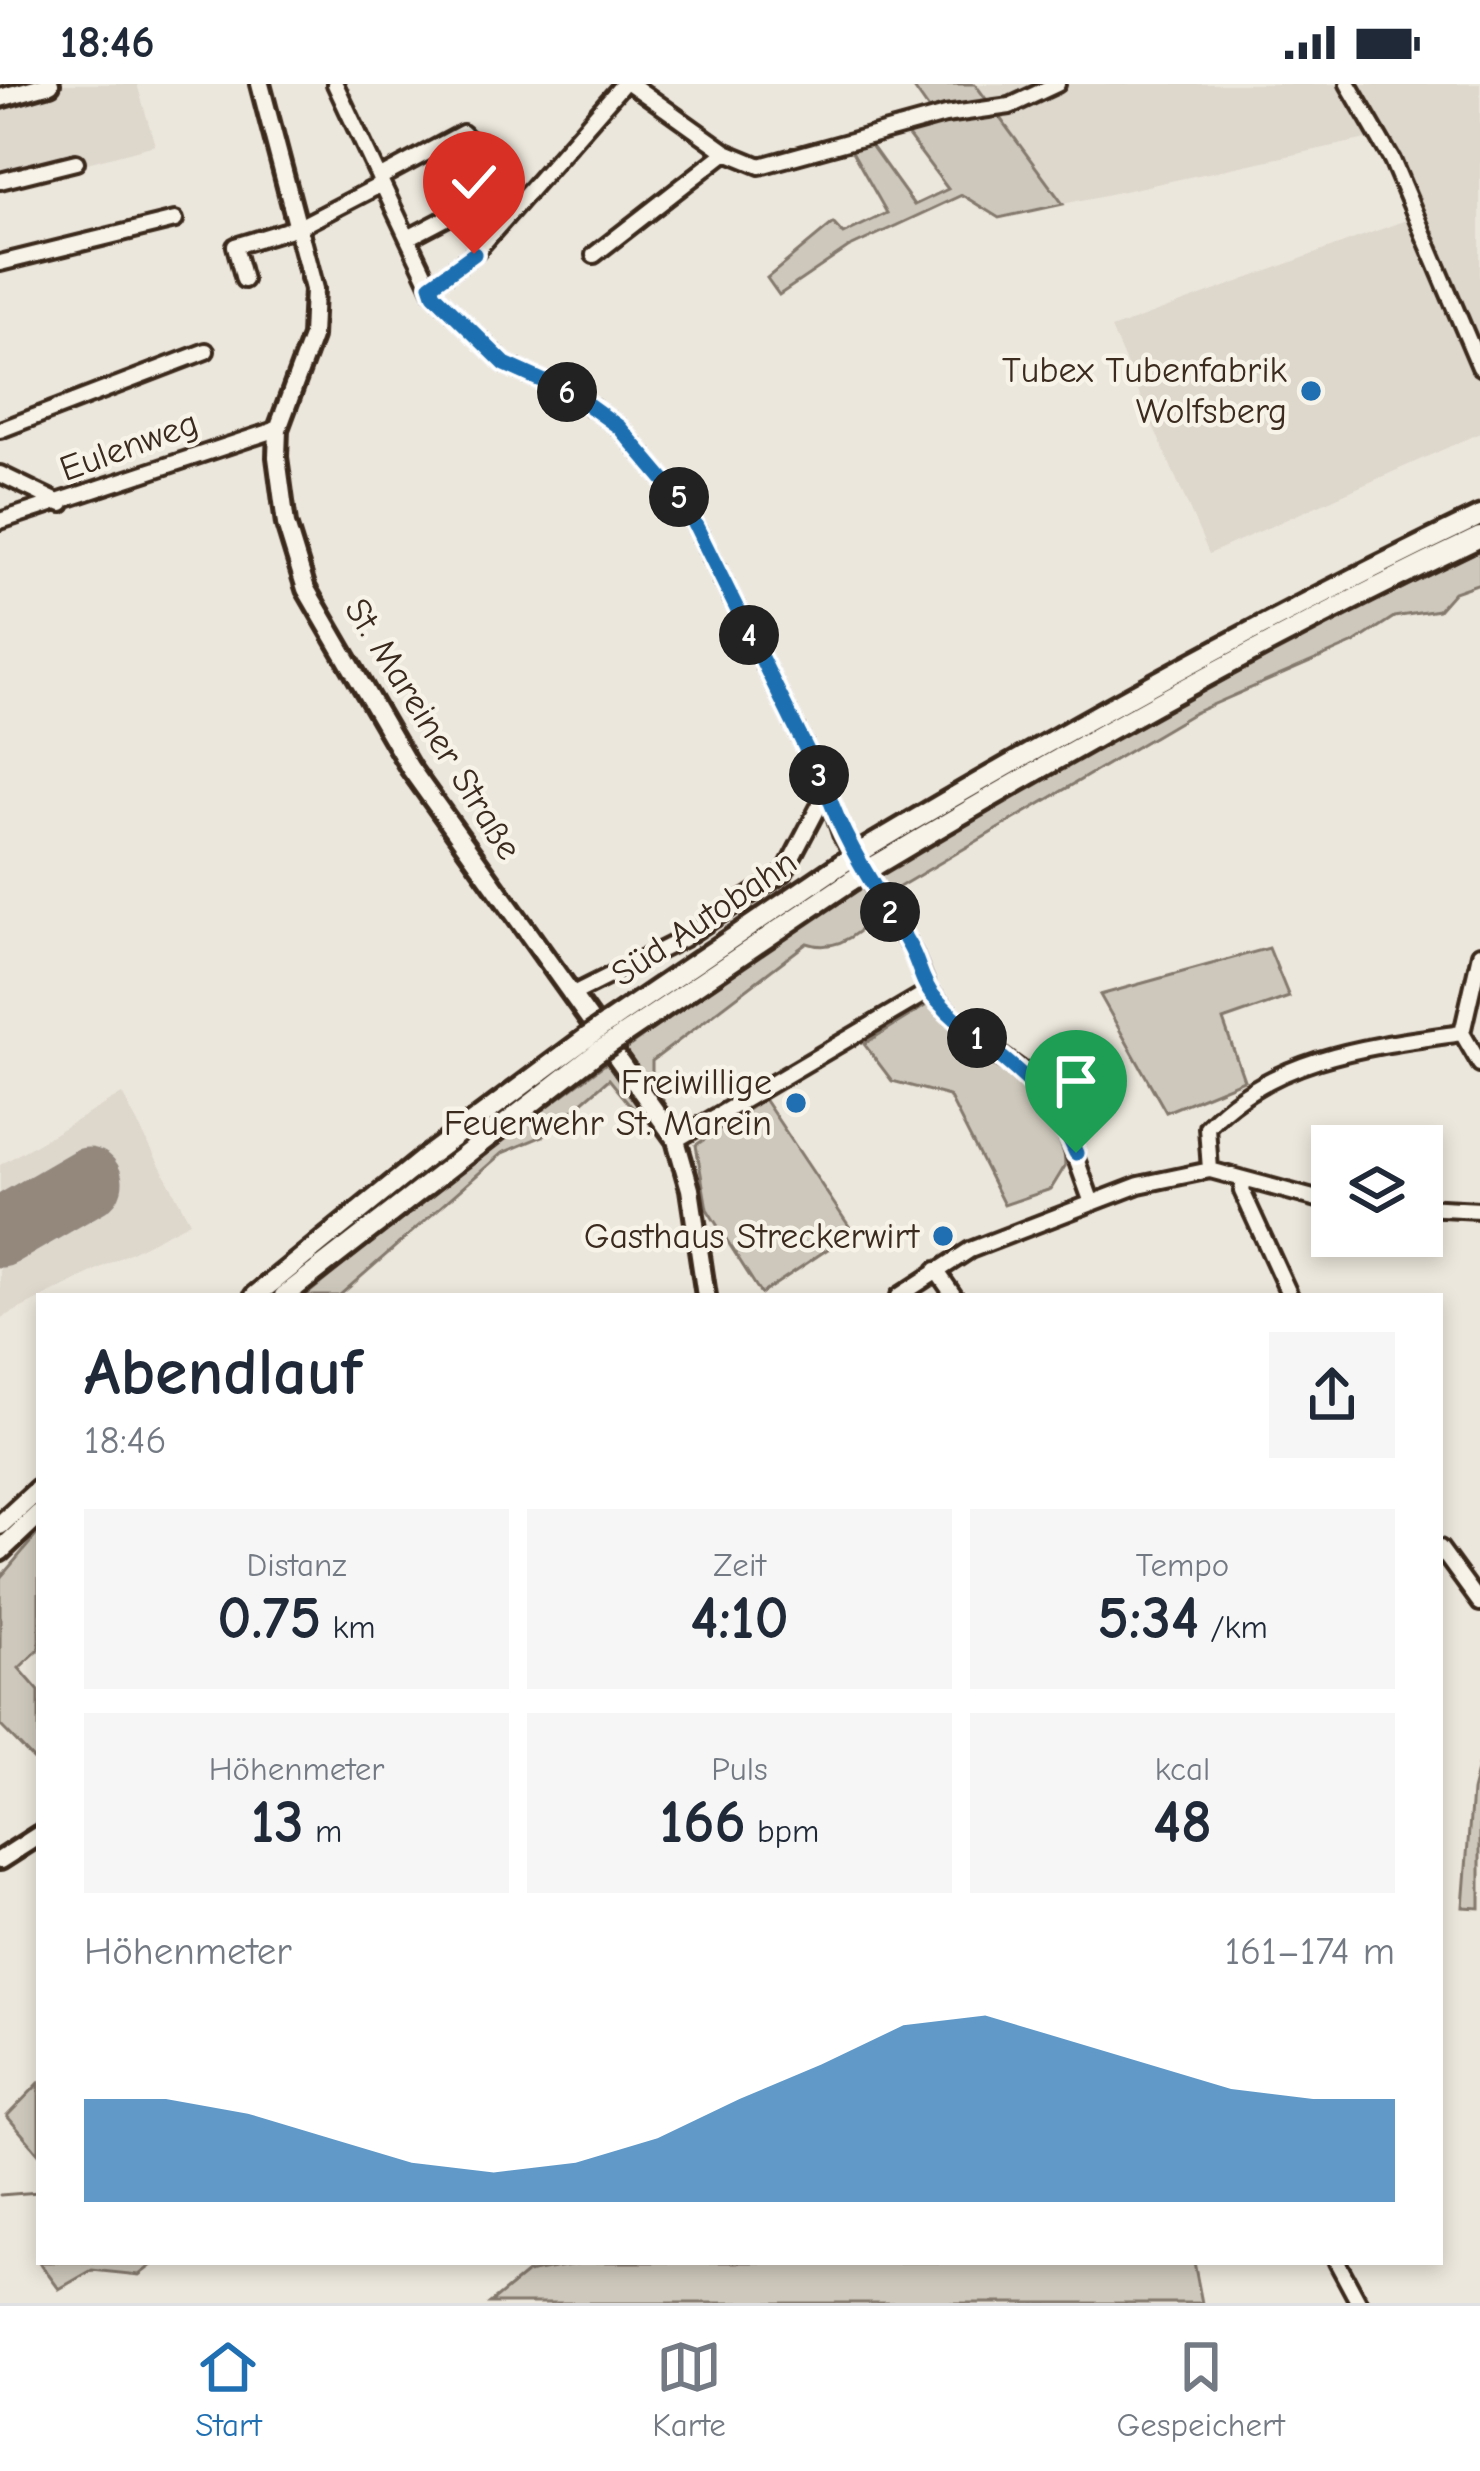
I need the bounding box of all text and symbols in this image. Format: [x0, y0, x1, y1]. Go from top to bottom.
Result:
text: 18:46 [60, 16, 155, 68]
pin [423, 131, 525, 254]
icon: check [441, 149, 507, 215]
place label: Tubex Tubenfabrik Wolfsberg [1002, 350, 1288, 432]
pin: 6 [537, 362, 597, 422]
text: 6 [558, 373, 576, 411]
marker: Tubex Tubenfabrik Wolfsberg [1298, 378, 1324, 404]
street label: Eulenweg [54, 402, 204, 490]
pin: 5 [649, 467, 709, 527]
text: 5 [670, 478, 688, 516]
street label: St. Mareiner Straße [336, 591, 530, 867]
pin: 4 [719, 605, 779, 665]
text: 4 [741, 616, 757, 654]
pin: 3 [789, 745, 849, 805]
text: 3 [811, 756, 827, 794]
street label: Süd Autobahn [604, 841, 804, 995]
pin: 2 [860, 882, 920, 942]
text: 2 [882, 893, 898, 931]
pin: 1 [947, 1008, 1007, 1068]
text: 1 [971, 1019, 983, 1057]
pin [1025, 1030, 1127, 1153]
icon: arrive [1043, 1048, 1109, 1114]
place label: Freiwillige Feuerwehr St. Marein [444, 1062, 772, 1144]
marker: Freiwillige Feuerwehr St. Marein [783, 1090, 809, 1116]
map controls [1311, 1125, 1443, 1257]
button: layers [1311, 1125, 1443, 1257]
place label: Gasthaus Streckerwirt [584, 1216, 921, 1257]
marker: Gasthaus Streckerwirt [930, 1223, 956, 1249]
button: share [1269, 1332, 1395, 1458]
text: Abendlauf [84, 1335, 362, 1411]
text: 18:46 [84, 1418, 167, 1463]
text: Distanz [246, 1546, 347, 1584]
text: Zeit [713, 1546, 766, 1584]
text: Tempo [1136, 1546, 1229, 1584]
text: 0.75 [217, 1584, 321, 1653]
text: 4:10 [690, 1584, 789, 1653]
text: 5:34 [1097, 1584, 1199, 1653]
text: km [321, 1608, 376, 1646]
text: /km [1199, 1608, 1268, 1646]
text: Höhenmeter [209, 1750, 384, 1788]
text: Puls [711, 1750, 768, 1788]
text: kcal [1155, 1750, 1210, 1788]
text: 13 [251, 1788, 304, 1857]
text: 166 [660, 1788, 746, 1857]
text: 48 [1153, 1788, 1212, 1857]
text: m [304, 1812, 342, 1850]
text: bpm [746, 1812, 819, 1850]
text: Höhenmeter [84, 1929, 292, 1974]
text: 161–174 m [1225, 1929, 1395, 1974]
tab: Start [195, 2334, 262, 2444]
tab: Karte [652, 2334, 726, 2444]
tab: Gespeichert [1117, 2334, 1285, 2444]

